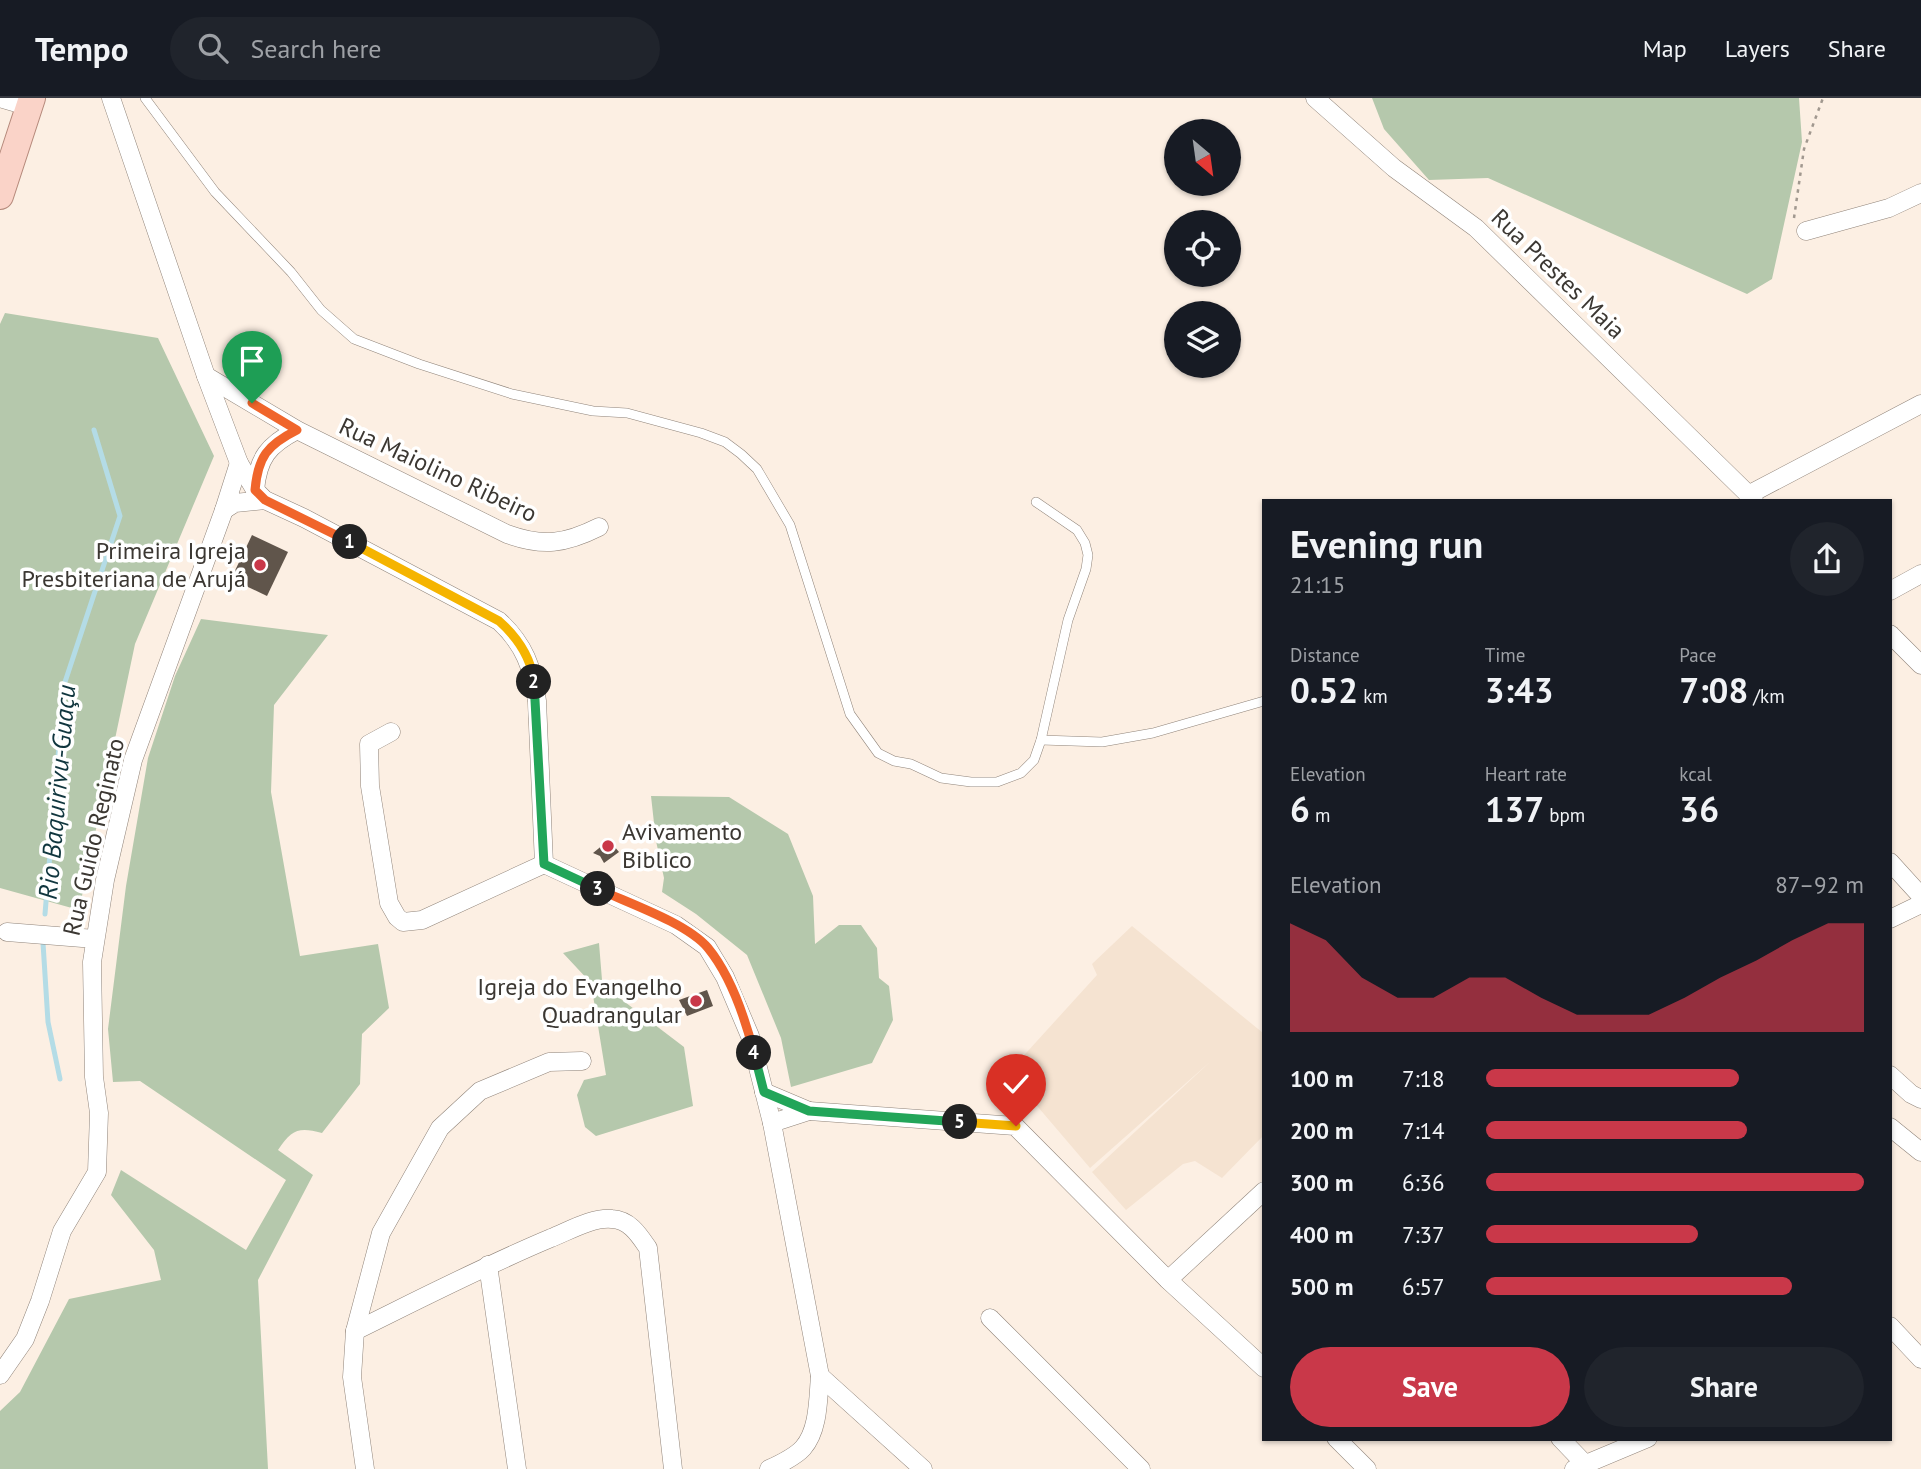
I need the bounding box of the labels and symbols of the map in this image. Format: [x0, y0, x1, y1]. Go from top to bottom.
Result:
north arrow [1164, 119, 1241, 196]
street label: Rua Prestes Maia [1485, 202, 1632, 345]
pin [222, 331, 282, 403]
street label: Rua Maiolino Ribeiro [334, 410, 542, 529]
pin: 1 [332, 524, 368, 560]
place label: Primeira Igreja Presbiteriana de Arujá [21, 535, 246, 594]
marker: Primeira Igreja Presbiteriana de Arujá [252, 557, 268, 573]
pin: 2 [516, 664, 552, 700]
water label: Rio Baquirivu-Guaçu [31, 683, 82, 901]
street label: Rua Guido Reginato [56, 735, 131, 939]
place label: Avivamento Biblico [622, 816, 742, 875]
marker: Avivamento Biblico [600, 838, 616, 854]
pin: 3 [580, 872, 616, 906]
place label: Igreja do Evangelho Quadrangular [477, 971, 682, 1030]
marker: Igreja do Evangelho Quadrangular [688, 993, 704, 1009]
pin: 4 [736, 1035, 772, 1070]
pin [986, 1054, 1046, 1126]
pin: 5 [942, 1104, 978, 1140]

